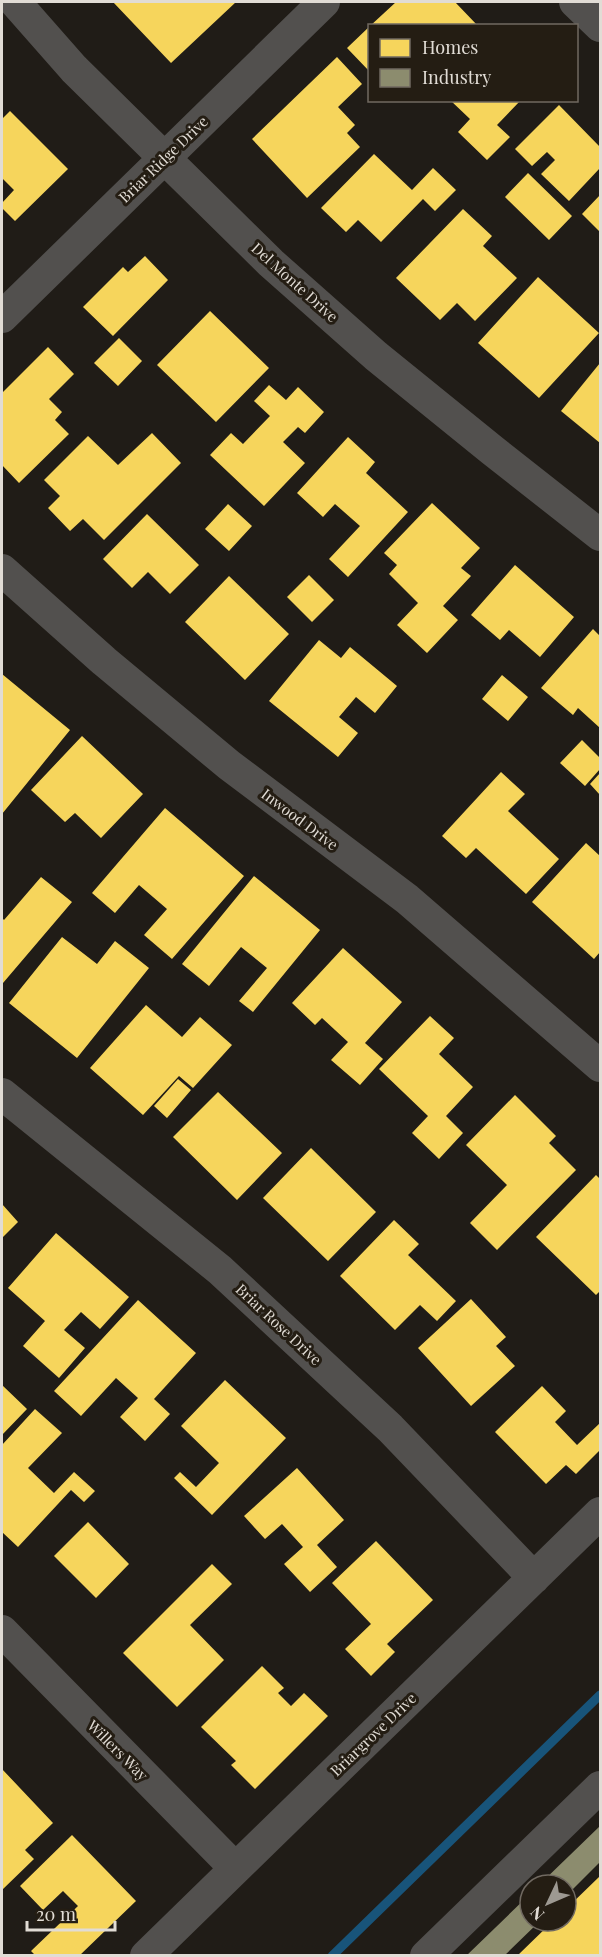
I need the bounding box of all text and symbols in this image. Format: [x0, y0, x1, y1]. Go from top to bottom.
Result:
legend [368, 24, 578, 102]
text: Homes [422, 35, 478, 59]
text: Industry [422, 65, 491, 89]
street label: Briar Ridge Drive [114, 111, 212, 207]
street label: Del Monte Drive [248, 238, 342, 326]
street label: Inwood Drive [258, 784, 342, 854]
street label: Briar Rose Drive [232, 1279, 326, 1369]
street label: Briargrove Drive [326, 1688, 420, 1780]
street label: Willers Way [83, 1715, 153, 1785]
north arrow [518, 1873, 578, 1933]
scale bar [27, 1894, 116, 1932]
text: 20 m [36, 1902, 76, 1926]
text: N [525, 1902, 548, 1925]

